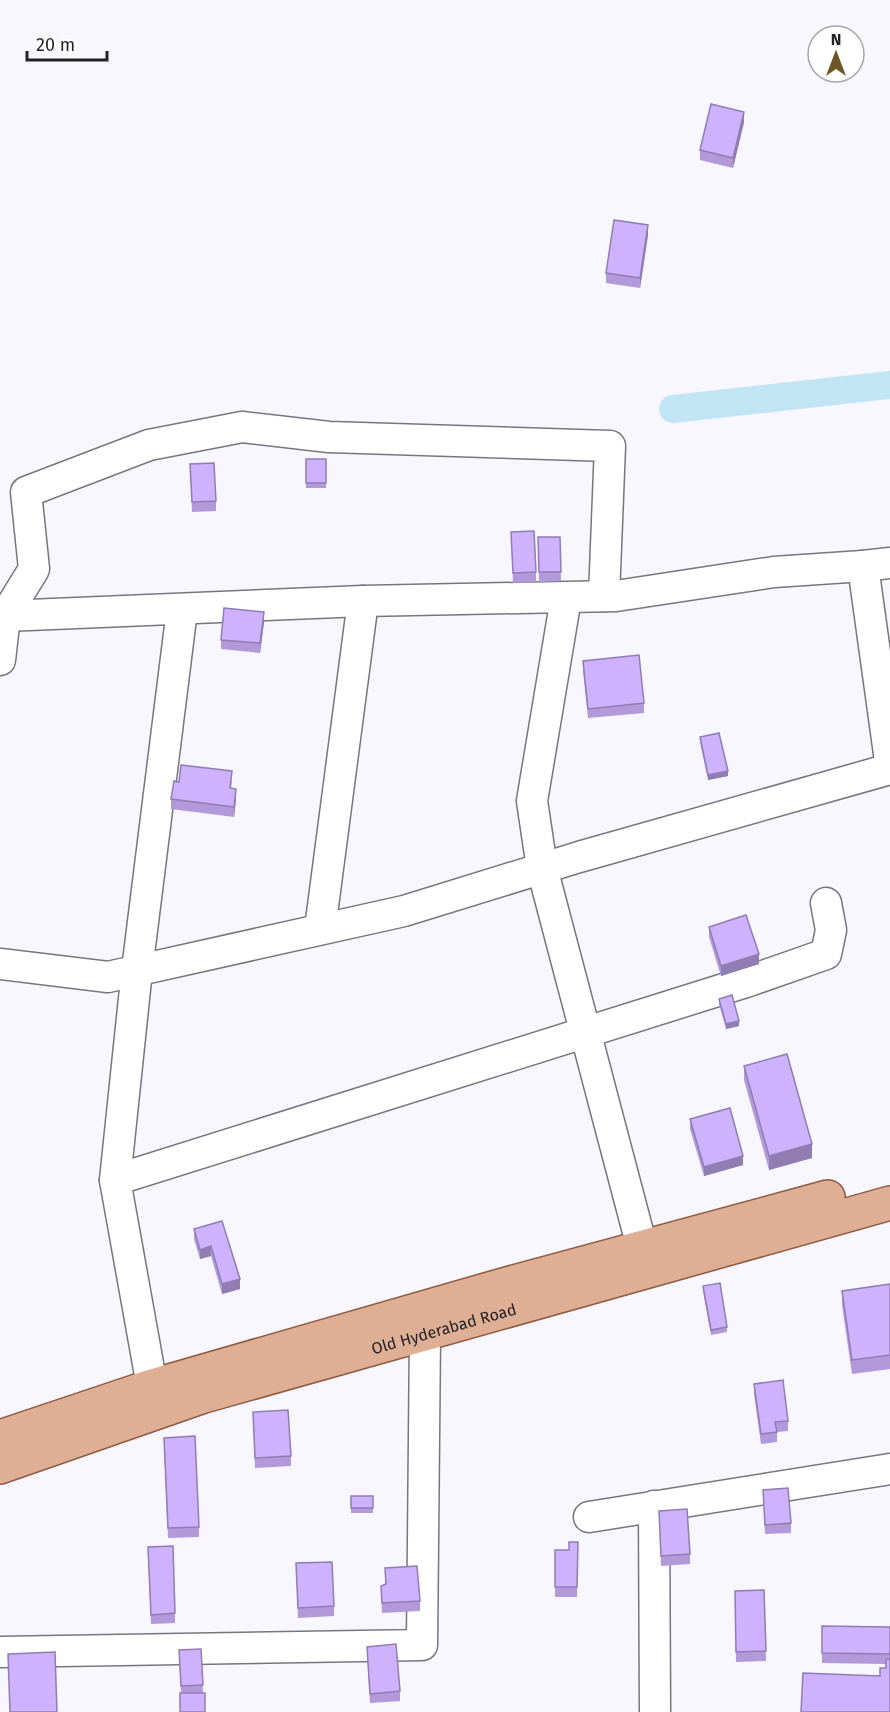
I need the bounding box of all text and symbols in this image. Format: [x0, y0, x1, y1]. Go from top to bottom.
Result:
scale bar [27, 24, 106, 62]
north arrow [806, 24, 866, 84]
text: N [831, 30, 841, 49]
text: 20 m [36, 34, 75, 56]
street label: Old Hyderabad Road [369, 1300, 518, 1358]

